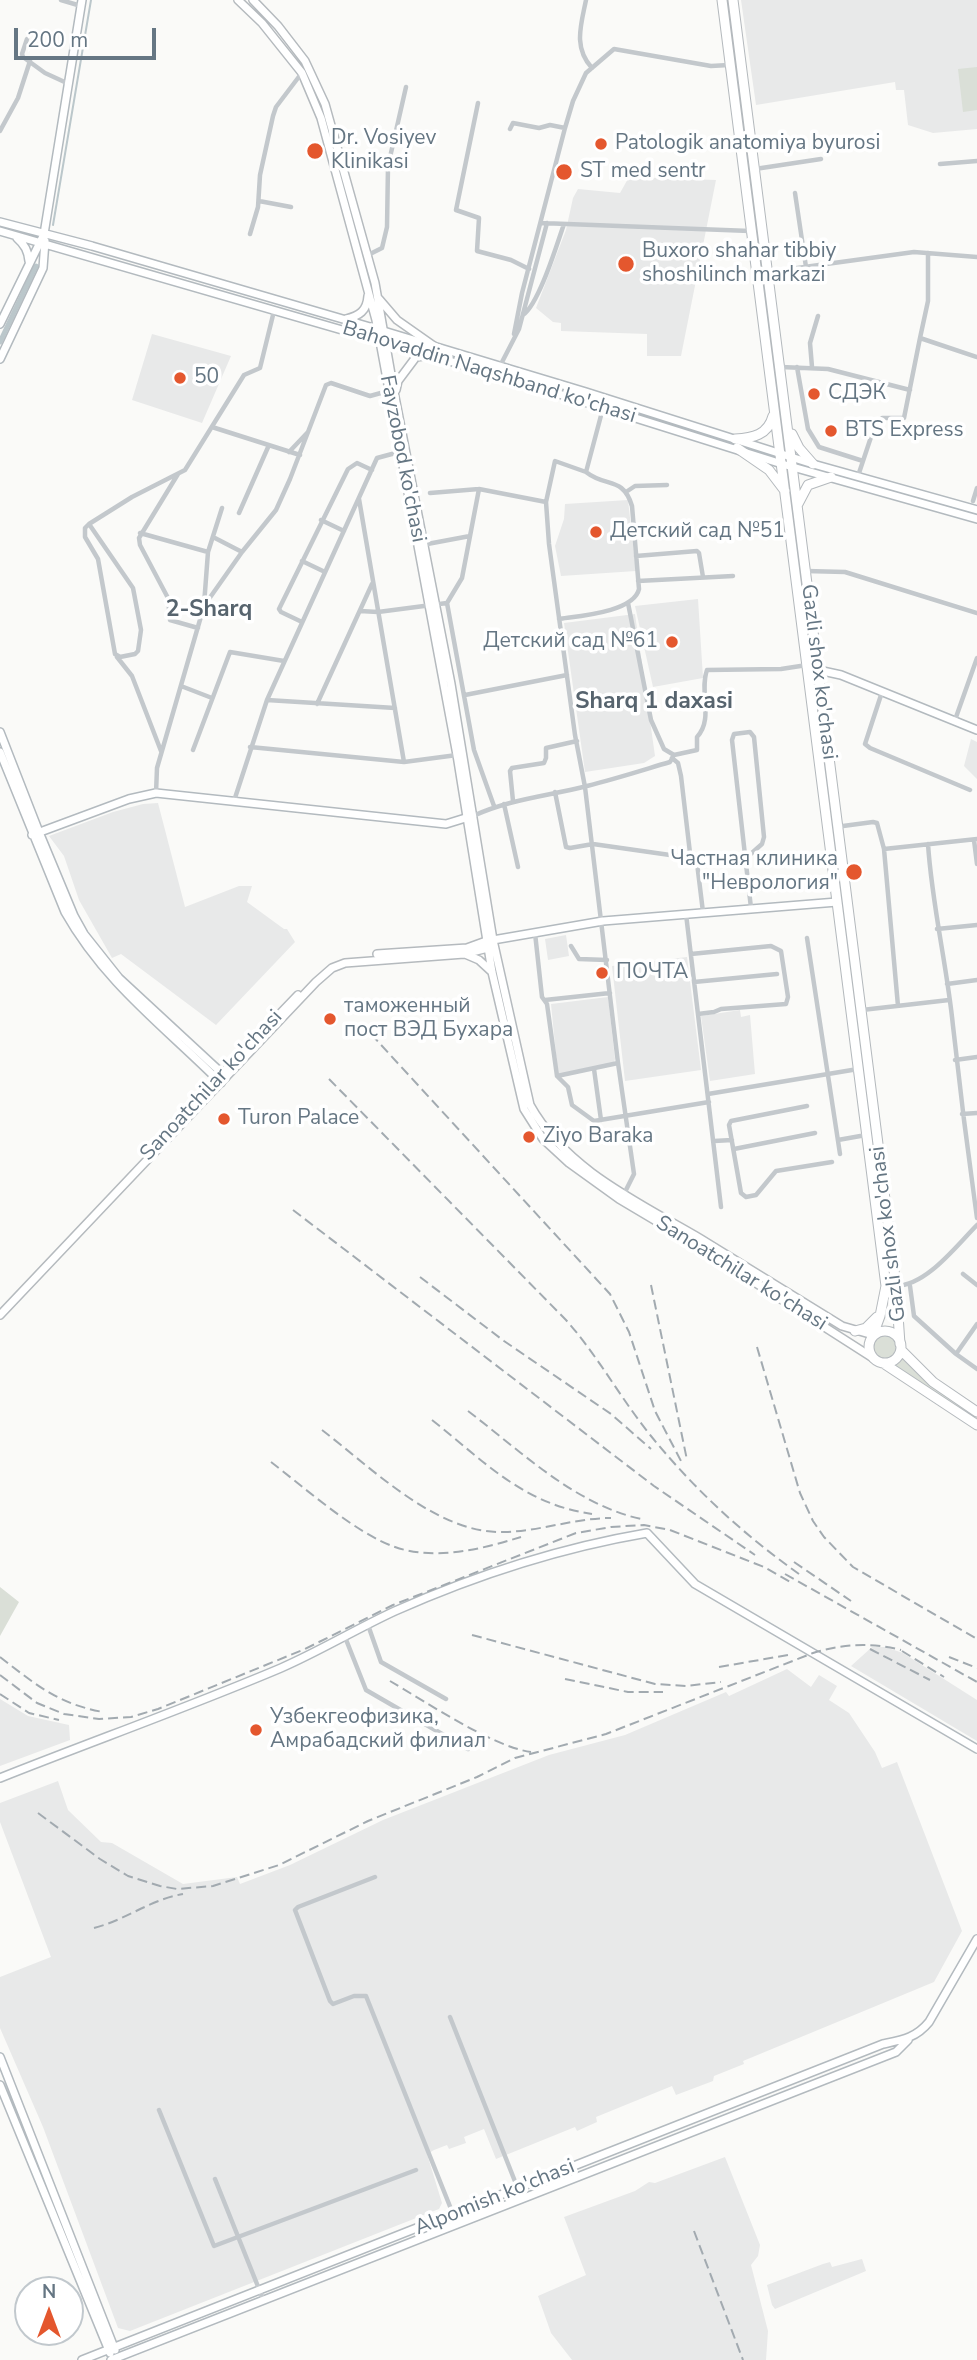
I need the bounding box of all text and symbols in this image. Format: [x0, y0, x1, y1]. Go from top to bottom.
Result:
scale bar [18, 14, 159, 58]
text: 200 m [27, 26, 88, 54]
place label: Dr. Vosiyev Klinikasi [331, 126, 436, 176]
place label: Patologik anatomiya byurosi [615, 131, 880, 157]
marker: Patologik anatomiya byurosi [593, 136, 609, 152]
marker: Dr. Vosiyev Klinikasi [305, 141, 325, 161]
place label: ST med sentr [580, 159, 705, 185]
marker: ST med sentr [554, 162, 574, 182]
place label: Buxoro shahar tibbiy shoshilinch markazi [642, 239, 836, 289]
marker: Buxoro shahar tibbiy shoshilinch markazi [616, 254, 636, 274]
street label: Bahovaddin Naqshband ko'chasi [339, 316, 639, 430]
place label: 50 [194, 365, 219, 391]
marker: 50 [172, 370, 188, 386]
street label: Fayzobod ko'chasi [373, 373, 431, 545]
place label: СДЭК [828, 381, 886, 407]
marker: СДЭК [806, 386, 822, 402]
place label: BTS Express [845, 418, 964, 444]
marker: BTS Express [823, 423, 839, 439]
place label: Детский сад №51 [610, 519, 785, 545]
marker: Детский сад №51 [588, 524, 604, 540]
street label: Gazli shox ko'chasi [795, 583, 841, 761]
district label: 2-Sharq [166, 596, 252, 624]
place label: Детский сад №61 [483, 629, 658, 655]
marker: Детский сад №61 [664, 634, 680, 650]
district label: Sharq 1 daxasi [575, 688, 733, 716]
place label: Частная клиника "Неврология" [671, 847, 838, 897]
marker: Частная клиника "Неврология" [844, 862, 864, 882]
place label: ПОЧТА [616, 960, 688, 986]
marker: ПОЧТА [594, 965, 610, 981]
place label: таможенный пост ВЭД Бухара [344, 994, 513, 1044]
street label: Sanoatchilar ko'chasi [136, 1005, 288, 1167]
marker: таможенный пост ВЭД Бухара [322, 1011, 338, 1027]
place label: Turon Palace [238, 1106, 359, 1132]
marker: Turon Palace [216, 1111, 232, 1127]
place label: Ziyo Baraka [543, 1124, 653, 1150]
marker: Ziyo Baraka [521, 1129, 537, 1145]
street label: Gazli shox ko'chasi [866, 1145, 912, 1323]
street label: Sanoatchilar ko'chasi [651, 1211, 831, 1337]
place label: Узбекгеофизика, Амрабадский филиал [270, 1705, 486, 1755]
marker: Узбекгеофизика, Амрабадский филиал [248, 1722, 264, 1738]
street label: Alpomish ko'chasi [411, 2154, 579, 2242]
north arrow [14, 2276, 84, 2346]
text: N [42, 2279, 56, 2305]

